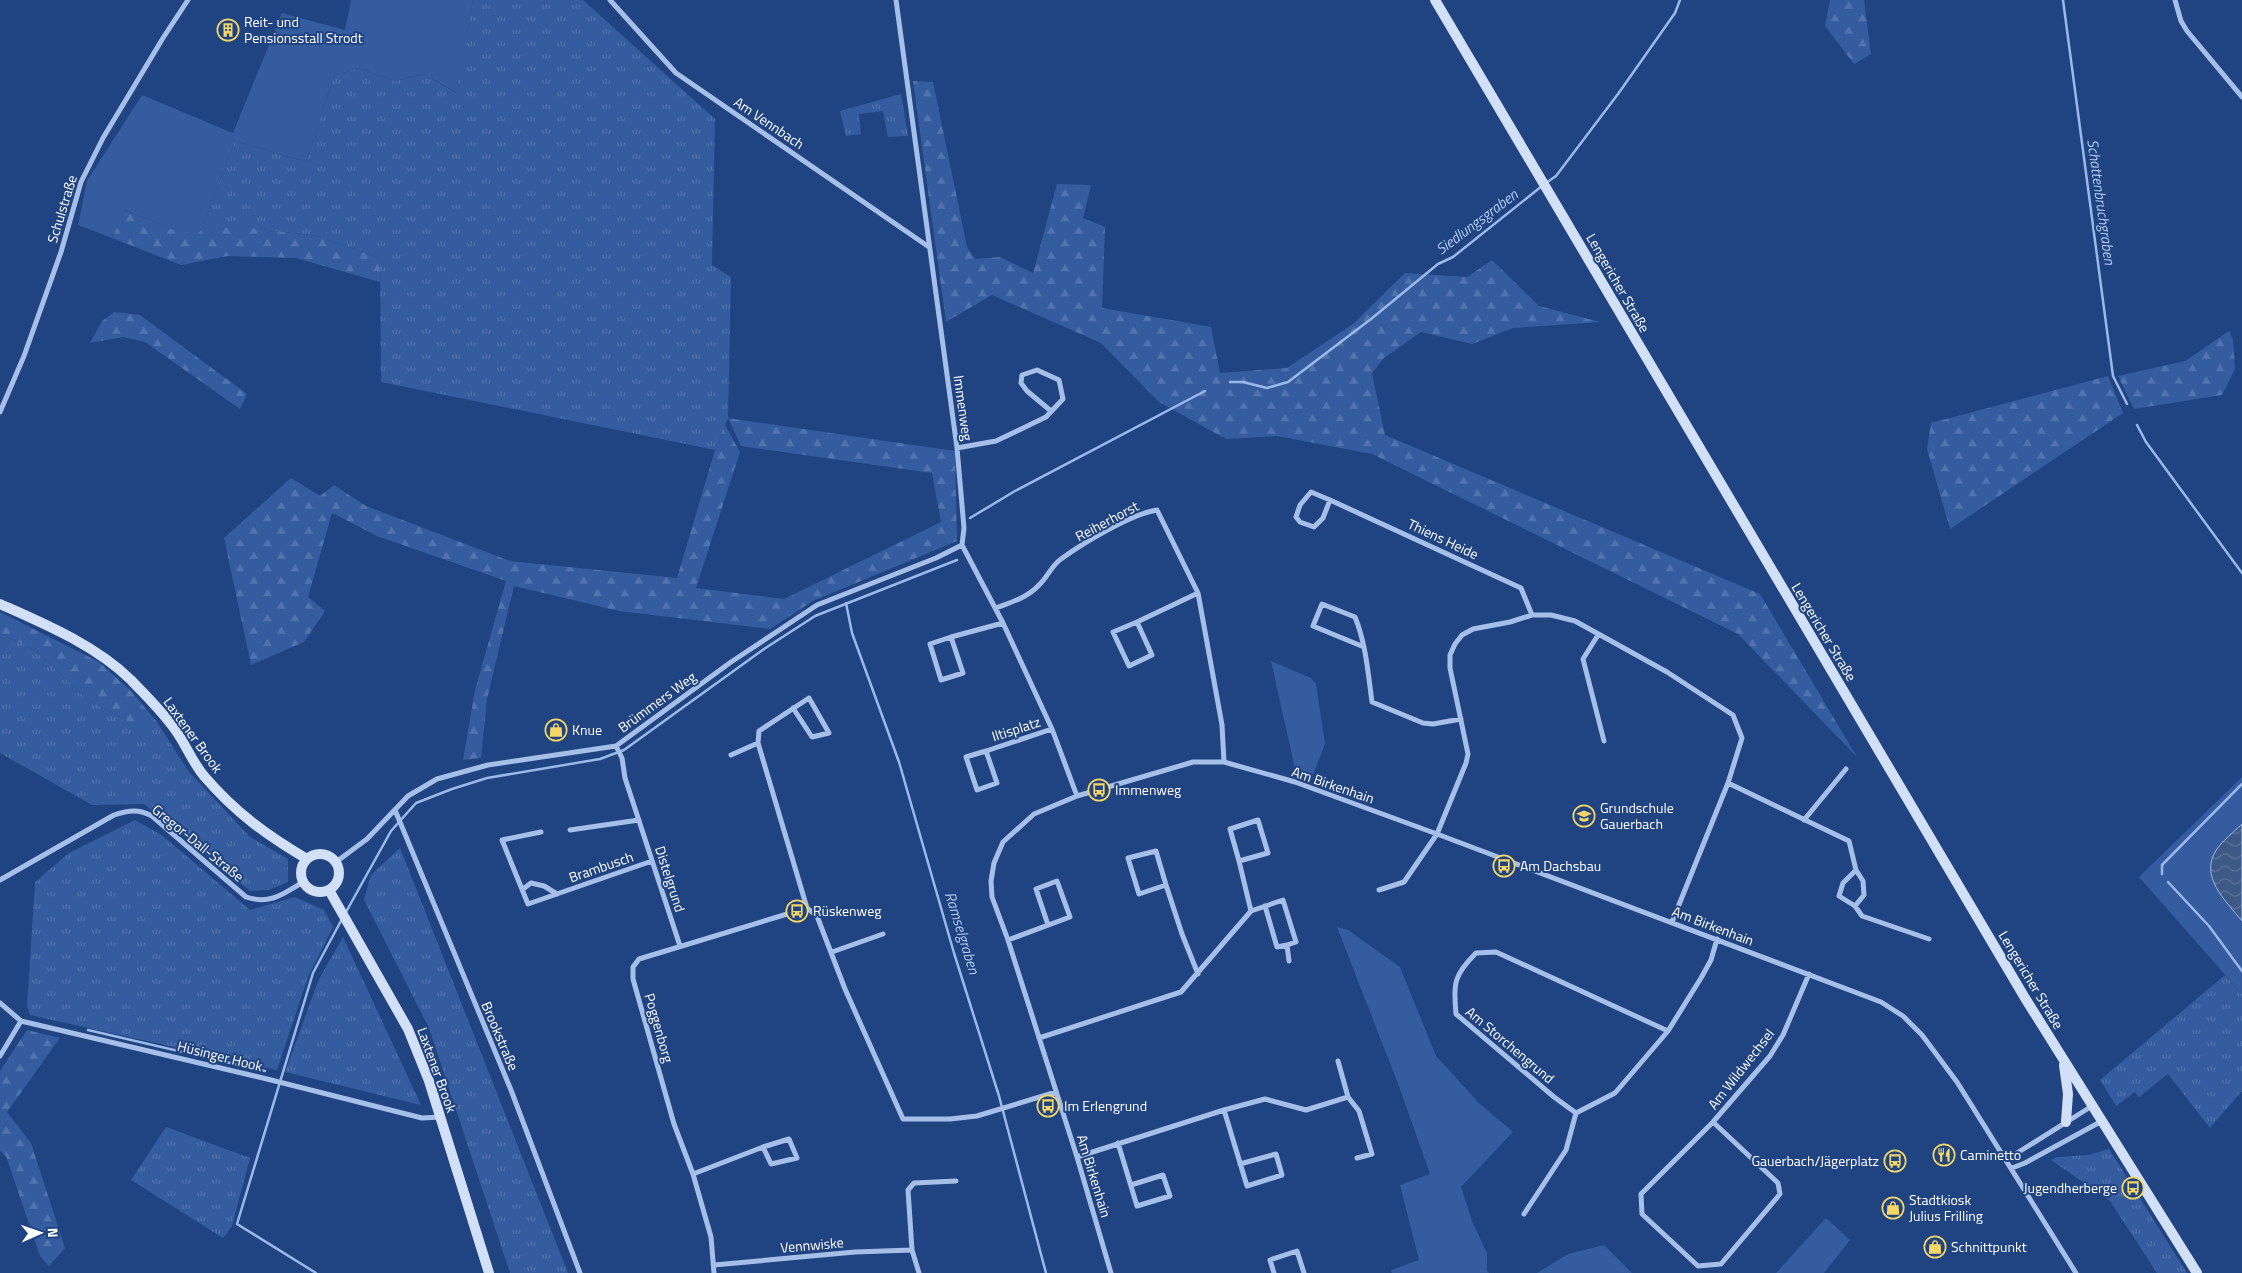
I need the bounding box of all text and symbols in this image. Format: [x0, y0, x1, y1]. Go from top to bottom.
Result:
place label: Reit- und Pensionsstall Strodt [244, 11, 363, 48]
building icon: Reit- und Pensionsstall Strodt [216, 18, 240, 42]
street label: Am Vennbach [730, 91, 809, 154]
water label: Schattenbruchgraben [2081, 138, 2122, 267]
street label: Schulstraße [41, 172, 82, 246]
water label: Siedlungsgraben [1431, 183, 1523, 260]
street label: Lengericher Straße [1581, 229, 1655, 336]
street label: Immenweg [948, 374, 979, 442]
street label: Reiherhorst [1071, 495, 1142, 546]
street label: Thiens Heide [1404, 513, 1482, 564]
street label: Lengericher Straße [1787, 579, 1862, 685]
street label: Brümmers Weg [613, 666, 700, 737]
street label: Laxtener Brook [159, 692, 228, 777]
street label: Iltisplatz [989, 711, 1043, 746]
shop icon: Knue [544, 718, 568, 742]
place label: Knue [572, 719, 602, 740]
street label: Am Birkenhain [1289, 761, 1377, 808]
bus stop icon: Immenweg [1087, 778, 1111, 802]
place label: Immenweg [1115, 779, 1181, 800]
place label: Grundschule Gauerbach [1600, 797, 1674, 834]
street label: Gregor-Dall-Straße [148, 799, 249, 886]
school or university icon: Grundschule Gauerbach [1572, 804, 1596, 828]
street label: Distelgrund [650, 843, 691, 915]
street label: Brambusch [566, 846, 636, 887]
bus stop icon: Am Dachsbau [1492, 854, 1516, 878]
place label: Am Dachsbau [1520, 855, 1601, 876]
water label: Ramselgraben [939, 889, 986, 977]
bus stop icon: Rüskenweg [785, 899, 809, 923]
place label: Rüskenweg [813, 900, 881, 921]
street label: Am Birkenhain [1669, 900, 1757, 951]
street label: Lengericher Straße [1994, 927, 2069, 1033]
street label: Poggenborg [640, 991, 679, 1065]
street label: Brookstraße [476, 998, 524, 1074]
street label: Am Storchengrund [1461, 1001, 1559, 1088]
street label: Laxtener Brook [412, 1024, 463, 1116]
street label: Am Wildwechsel [1702, 1024, 1779, 1114]
street label: Hüsinger Hook [175, 1035, 265, 1076]
bus stop icon: Im Erlengrund [1036, 1094, 1060, 1118]
place label: Im Erlengrund [1064, 1095, 1147, 1116]
street label: Am Birkenhain [1072, 1132, 1117, 1220]
restaurant icon: Caminetto [1932, 1143, 1956, 1167]
place label: Caminetto [1960, 1144, 2021, 1165]
bus stop icon: Gauerbach/Jägerplatz [1883, 1149, 1907, 1173]
place label: Gauerbach/Jägerplatz [1751, 1150, 1879, 1171]
bus stop icon: Jugendherberge [2121, 1176, 2145, 1200]
place label: Jugendherberge [2023, 1177, 2117, 1198]
place label: Stadtkiosk Julius Frilling [1909, 1189, 1983, 1226]
shop icon: Stadtkiosk Julius Frilling [1881, 1196, 1905, 1220]
north arrow [15, 1208, 65, 1258]
text: N [43, 1227, 64, 1238]
street label: Vennwiske [779, 1231, 845, 1258]
shop icon: Schnittpunkt [1923, 1235, 1947, 1259]
place label: Schnittpunkt [1951, 1236, 2027, 1257]

